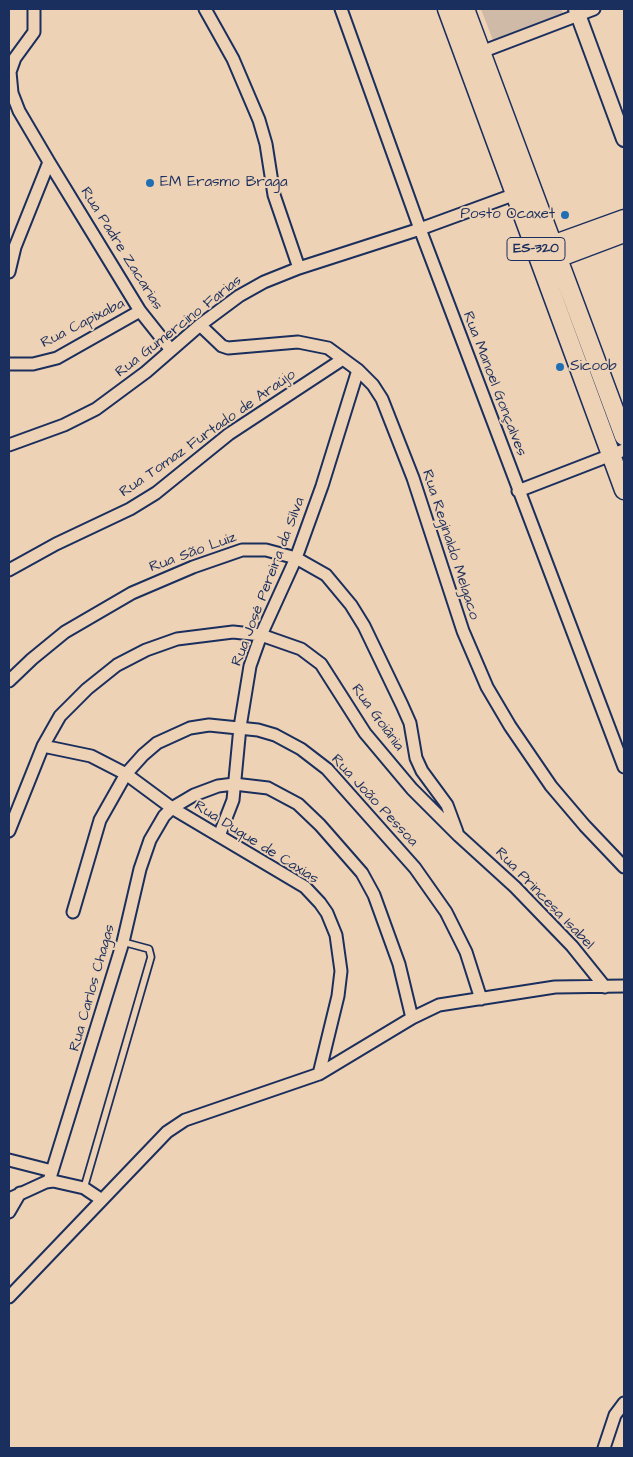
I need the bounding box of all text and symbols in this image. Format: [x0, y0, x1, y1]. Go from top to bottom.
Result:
place label: EM Erasmo Braga [160, 174, 288, 192]
marker: EM Erasmo Braga [144, 177, 156, 189]
street label: Rua Padre Zacarias [76, 184, 166, 314]
place label: Posto Ocaxet [461, 206, 555, 224]
marker: Posto Ocaxet [559, 209, 571, 221]
road number: ES-320 [507, 238, 565, 260]
street label: Rua Gumercino Farias [112, 272, 246, 382]
street label: Rua Capixaba [38, 295, 128, 353]
street label: Rua Manoel Gonçalves [458, 309, 530, 459]
place label: Sicoob [570, 358, 617, 376]
marker: Sicoob [554, 361, 566, 373]
street label: Rua Tomaz Furtado de Araújo [117, 366, 299, 502]
street label: Rua Reginaldo Melgaco [417, 468, 483, 622]
street label: Rua José Pereira da Silva [228, 495, 310, 669]
street label: Rua São Luiz [147, 529, 239, 577]
street label: Rua Goiânia [347, 681, 407, 755]
street label: Rua João Pessoa [327, 751, 421, 851]
street label: Rua Duque de Caxias [190, 797, 322, 889]
street label: Rua Princesa Isabel [491, 844, 597, 954]
street label: Rua Carlos Chagas [66, 922, 120, 1054]

